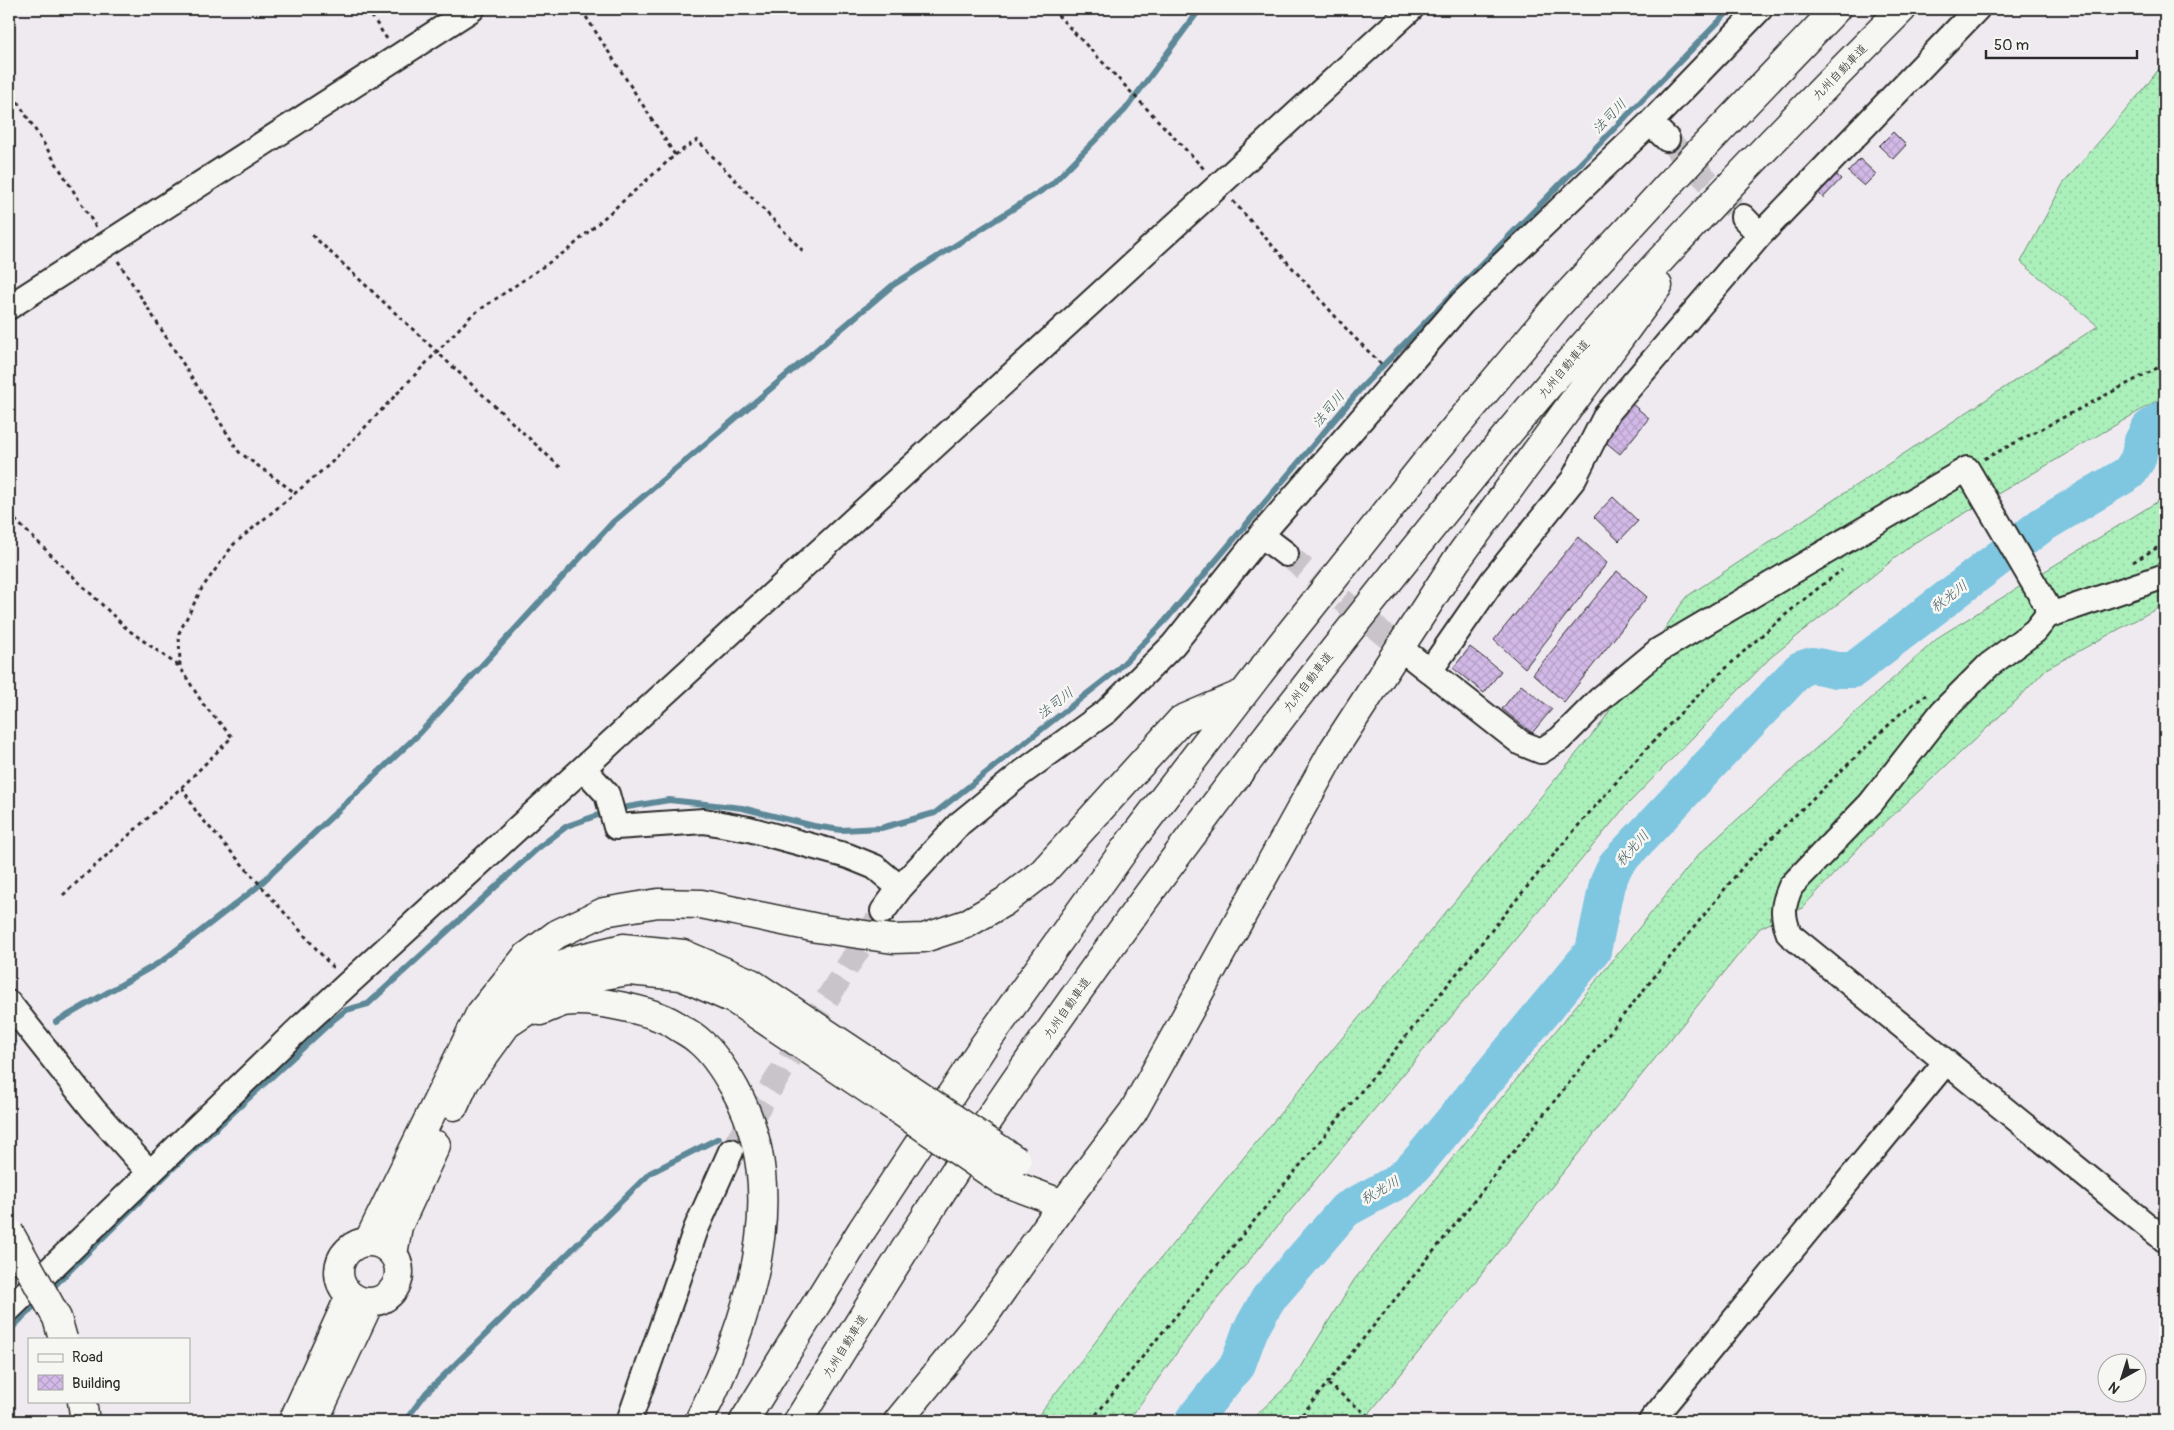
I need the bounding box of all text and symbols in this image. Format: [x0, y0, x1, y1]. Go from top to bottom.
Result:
scale bar [1986, 28, 2138, 60]
text: 50 m [1994, 36, 2029, 55]
street label: 九州自動車道 [1810, 41, 1871, 103]
water label: 法司川 [1589, 95, 1630, 137]
street label: 九州自動車道 [1535, 337, 1593, 402]
water label: 法司川 [1308, 388, 1348, 431]
water label: 秋光川 [1927, 577, 1971, 616]
street label: 九州自動車道 [1280, 649, 1336, 715]
water label: 法司川 [1034, 684, 1077, 723]
water label: 秋光川 [1612, 827, 1653, 870]
street label: 九州自動車道 [1041, 974, 1094, 1042]
water label: 秋光川 [1358, 1173, 1403, 1208]
street label: 九州自動車道 [820, 1312, 871, 1381]
legend [28, 1338, 190, 1402]
text: Road [72, 1348, 103, 1367]
north arrow [2096, 1352, 2146, 1402]
text: Building [72, 1374, 120, 1393]
text: N [2105, 1378, 2123, 1397]

